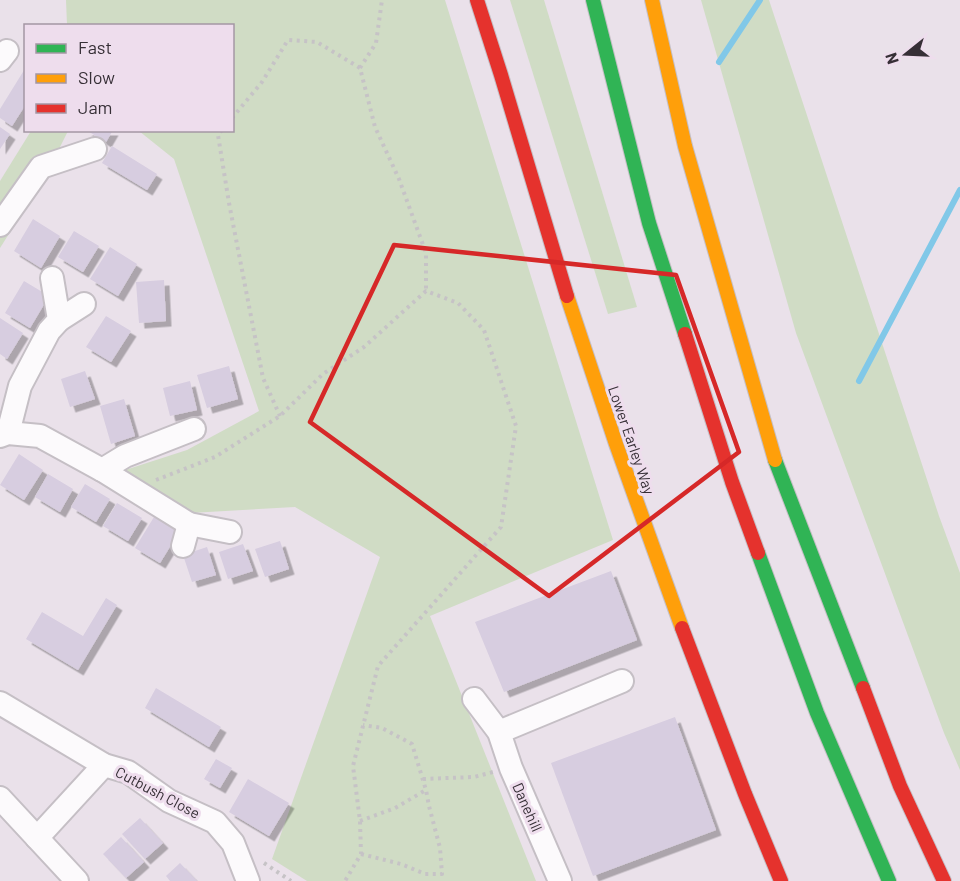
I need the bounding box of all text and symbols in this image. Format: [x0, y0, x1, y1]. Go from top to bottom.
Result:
legend [24, 24, 234, 132]
north arrow [876, 24, 936, 84]
text: Fast [78, 36, 112, 58]
text: N [881, 51, 902, 67]
text: Slow [78, 66, 115, 88]
text: Jam [78, 96, 112, 118]
street label: Lower Earley Way [605, 383, 659, 497]
street label: Cutbush Close [113, 762, 203, 822]
street label: Danehill [509, 780, 547, 834]

